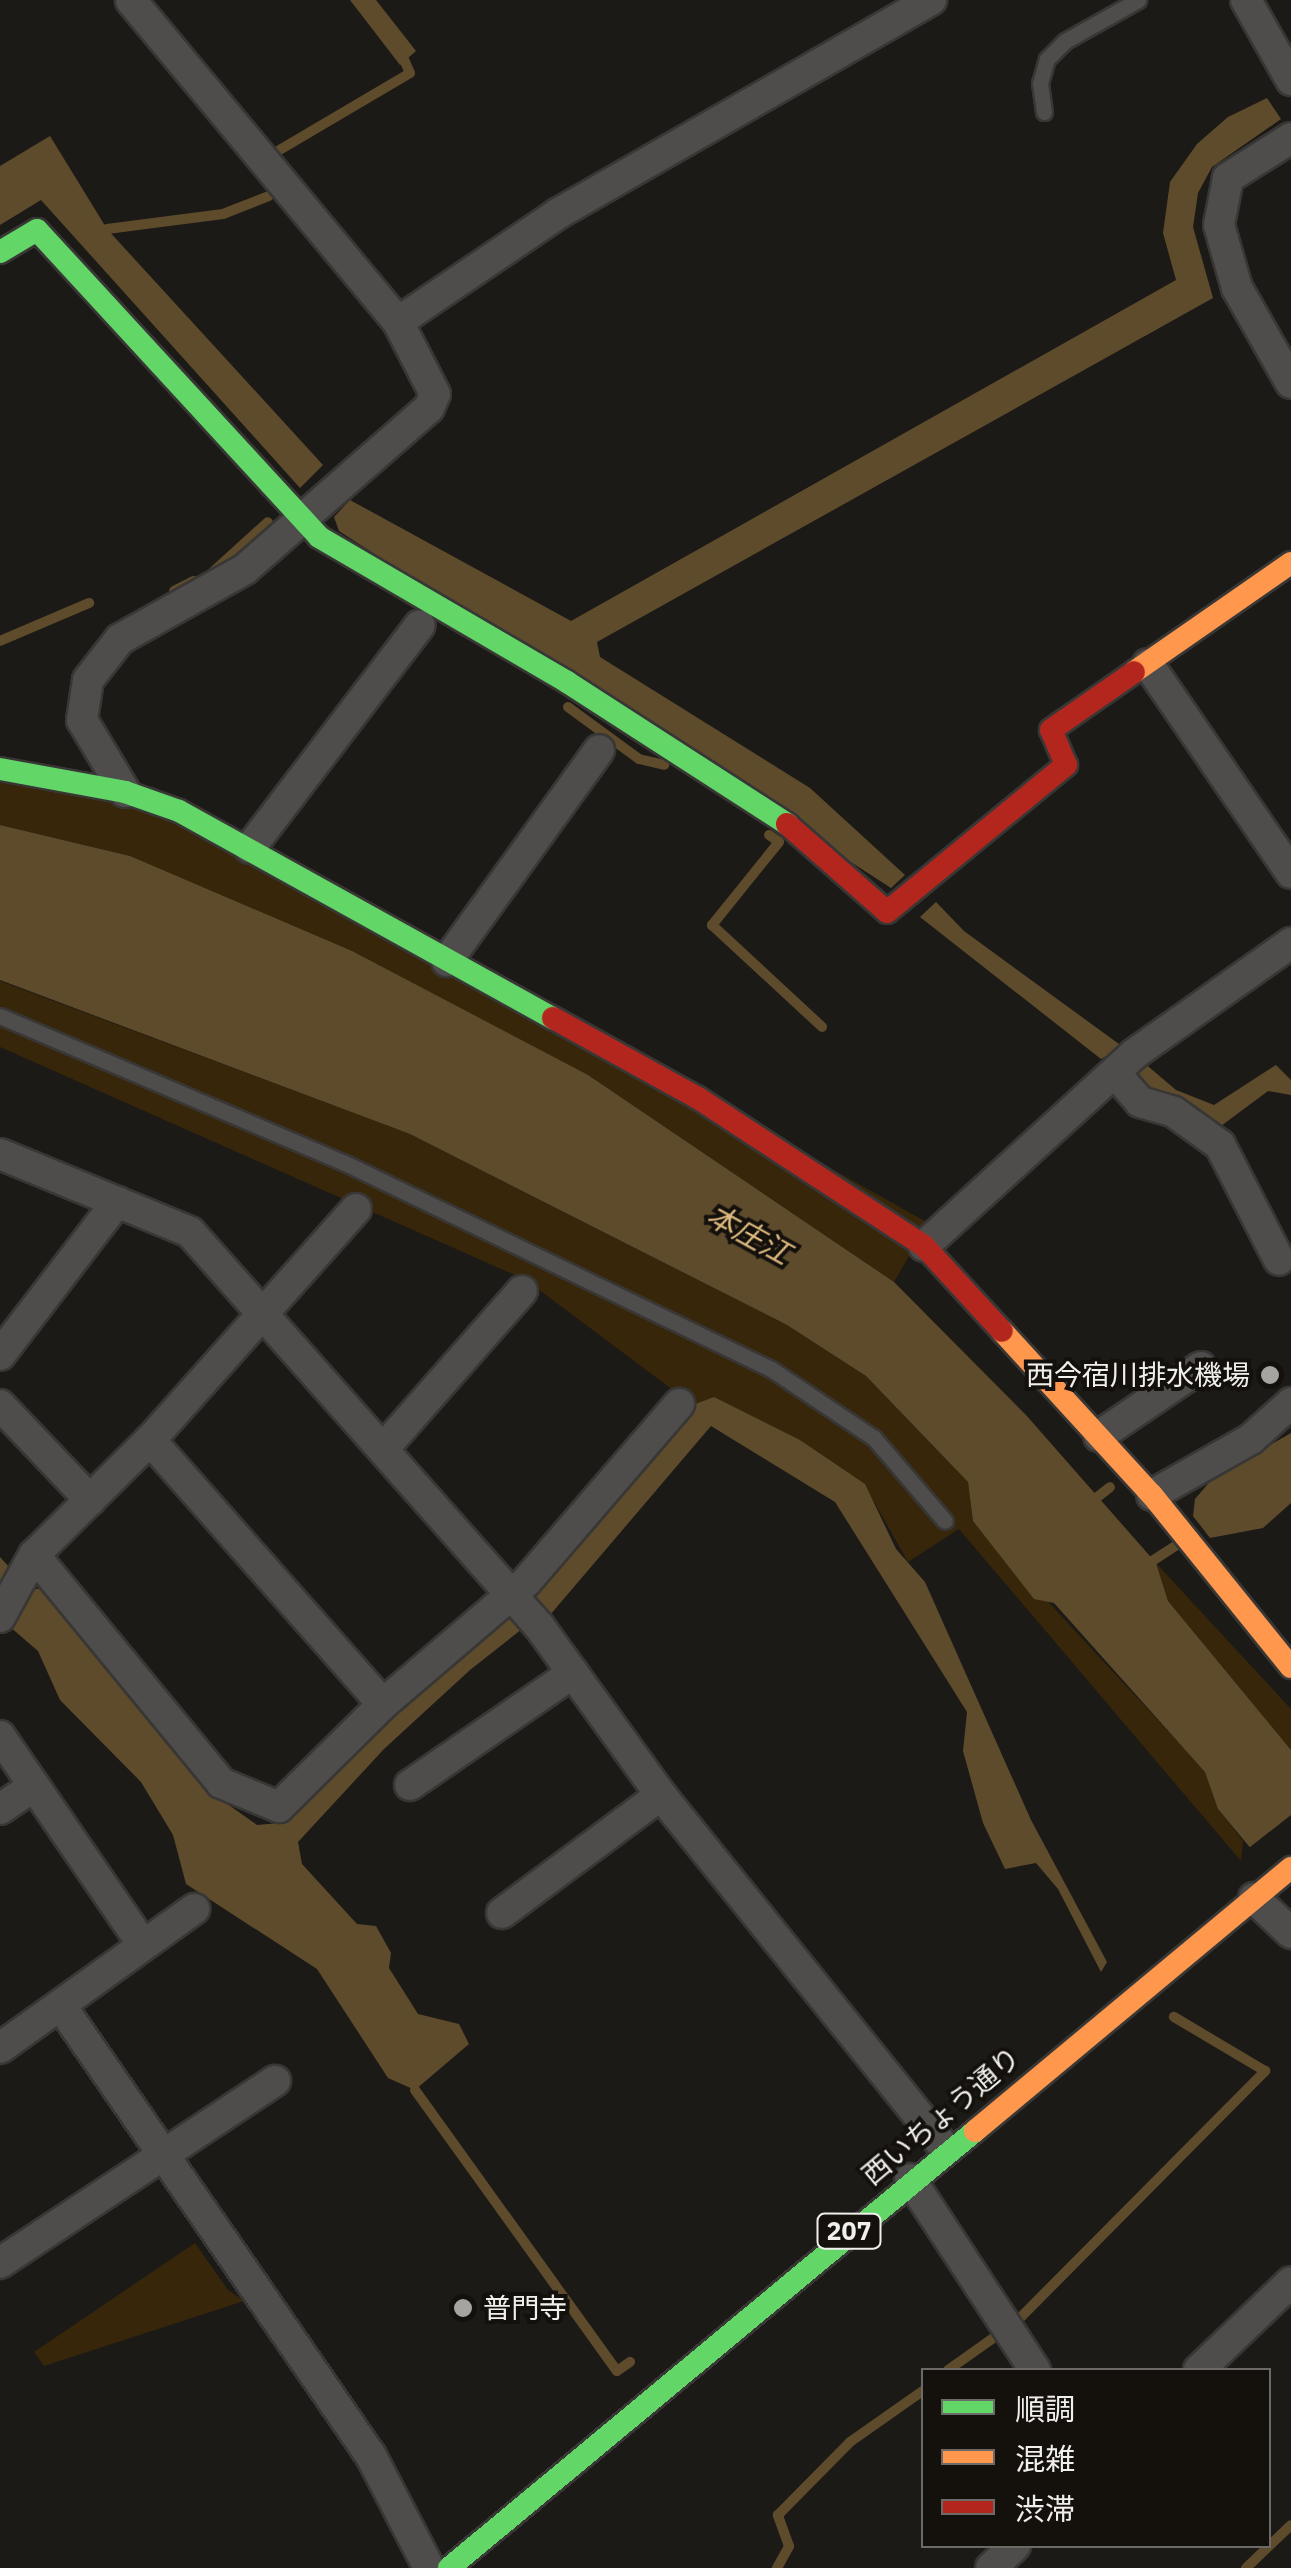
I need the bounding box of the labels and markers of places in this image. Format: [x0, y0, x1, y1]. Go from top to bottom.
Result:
place label: 西今宿川排水機場 [1026, 1358, 1250, 1392]
marker: 西今宿川排水機場 [1259, 1364, 1281, 1386]
place label: 普門寺 [483, 2291, 567, 2325]
marker: 普門寺 [452, 2297, 474, 2319]

